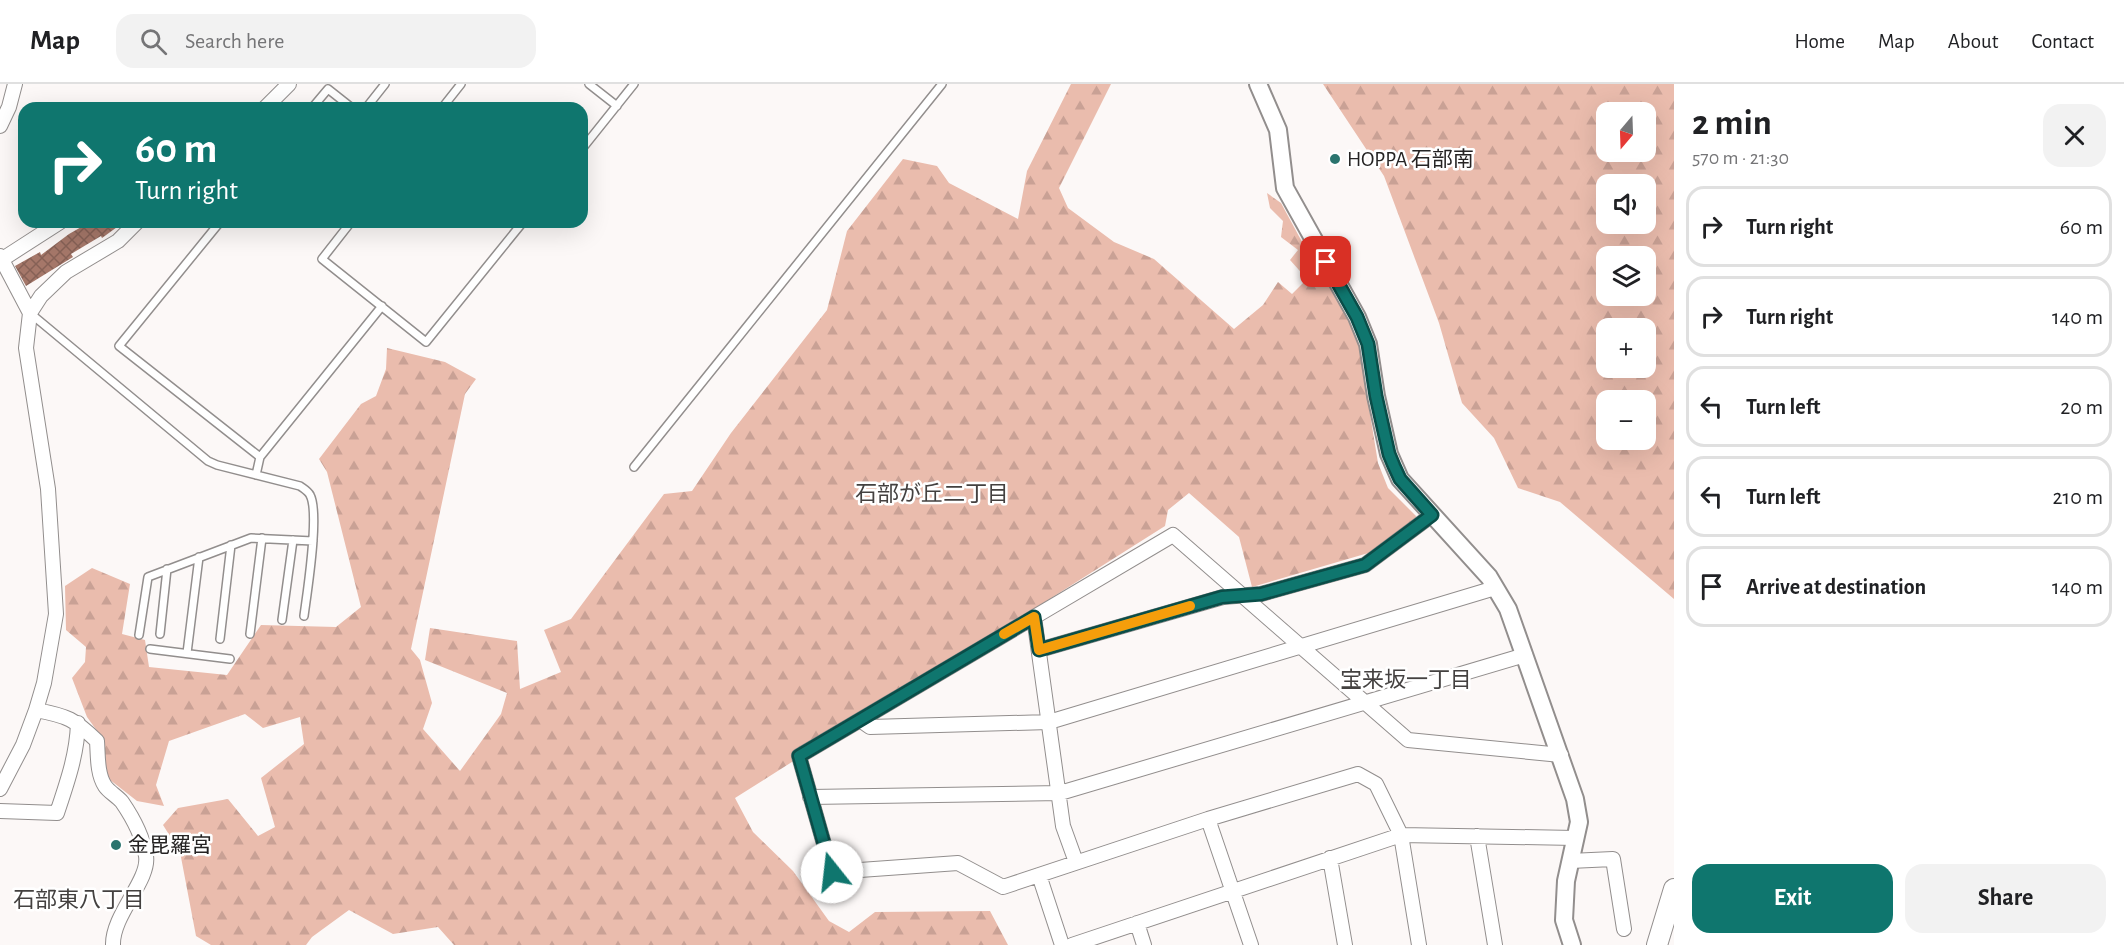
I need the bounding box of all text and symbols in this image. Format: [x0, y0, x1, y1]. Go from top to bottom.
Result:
search box [116, 14, 536, 68]
icon: search [137, 25, 170, 58]
text: Map [30, 27, 80, 55]
text: Search here [185, 30, 284, 52]
text: Home [1794, 31, 1845, 52]
text: Map [1878, 31, 1915, 52]
text: About [1948, 31, 1998, 52]
text: Contact [2031, 31, 2094, 52]
north arrow [1596, 102, 1656, 162]
map controls [1596, 102, 1656, 450]
button: close [2043, 104, 2106, 167]
text: 2 min [1692, 105, 1772, 141]
icon: right [36, 126, 114, 204]
text: 60 m [135, 128, 217, 170]
place label: HOPPA 石部南 [1347, 148, 1474, 170]
text: 570 m · 21:30 [1692, 148, 1789, 168]
marker: HOPPA 石部南 [1328, 152, 1342, 166]
button: sound [1596, 174, 1656, 234]
text: Turn right [135, 177, 238, 204]
icon: right [1695, 210, 1728, 243]
text: Turn right [1746, 216, 1833, 238]
text: 60 m [2060, 216, 2103, 238]
pin [1300, 236, 1351, 287]
icon: arrive [1309, 245, 1342, 278]
button: layers [1596, 246, 1656, 306]
icon: right [1695, 300, 1728, 333]
text: Turn right [1746, 306, 1833, 328]
text: 140 m [2052, 306, 2103, 328]
button: + [1596, 318, 1656, 378]
button: − [1596, 390, 1656, 450]
icon: left [1695, 390, 1728, 423]
text: Turn left [1746, 396, 1820, 418]
text: 20 m [2060, 396, 2103, 418]
icon: left [1695, 480, 1728, 513]
district label: 石部が丘二丁目 [855, 482, 1009, 505]
text: Turn left [1746, 486, 1820, 508]
text: 210 m [2053, 486, 2103, 508]
icon: arrive [1695, 570, 1728, 603]
text: Arrive at destination [1746, 576, 1926, 598]
text: 140 m [2052, 576, 2103, 598]
district label: 宝来坂一丁目 [1340, 668, 1472, 691]
place label: 金毘羅宮 [128, 834, 212, 856]
marker: 金毘羅宮 [109, 838, 123, 852]
position arrow [800, 840, 864, 904]
button: Exit [1692, 864, 1893, 933]
button: Share [1905, 864, 2106, 933]
district label: 石部東八丁目 [13, 888, 145, 911]

